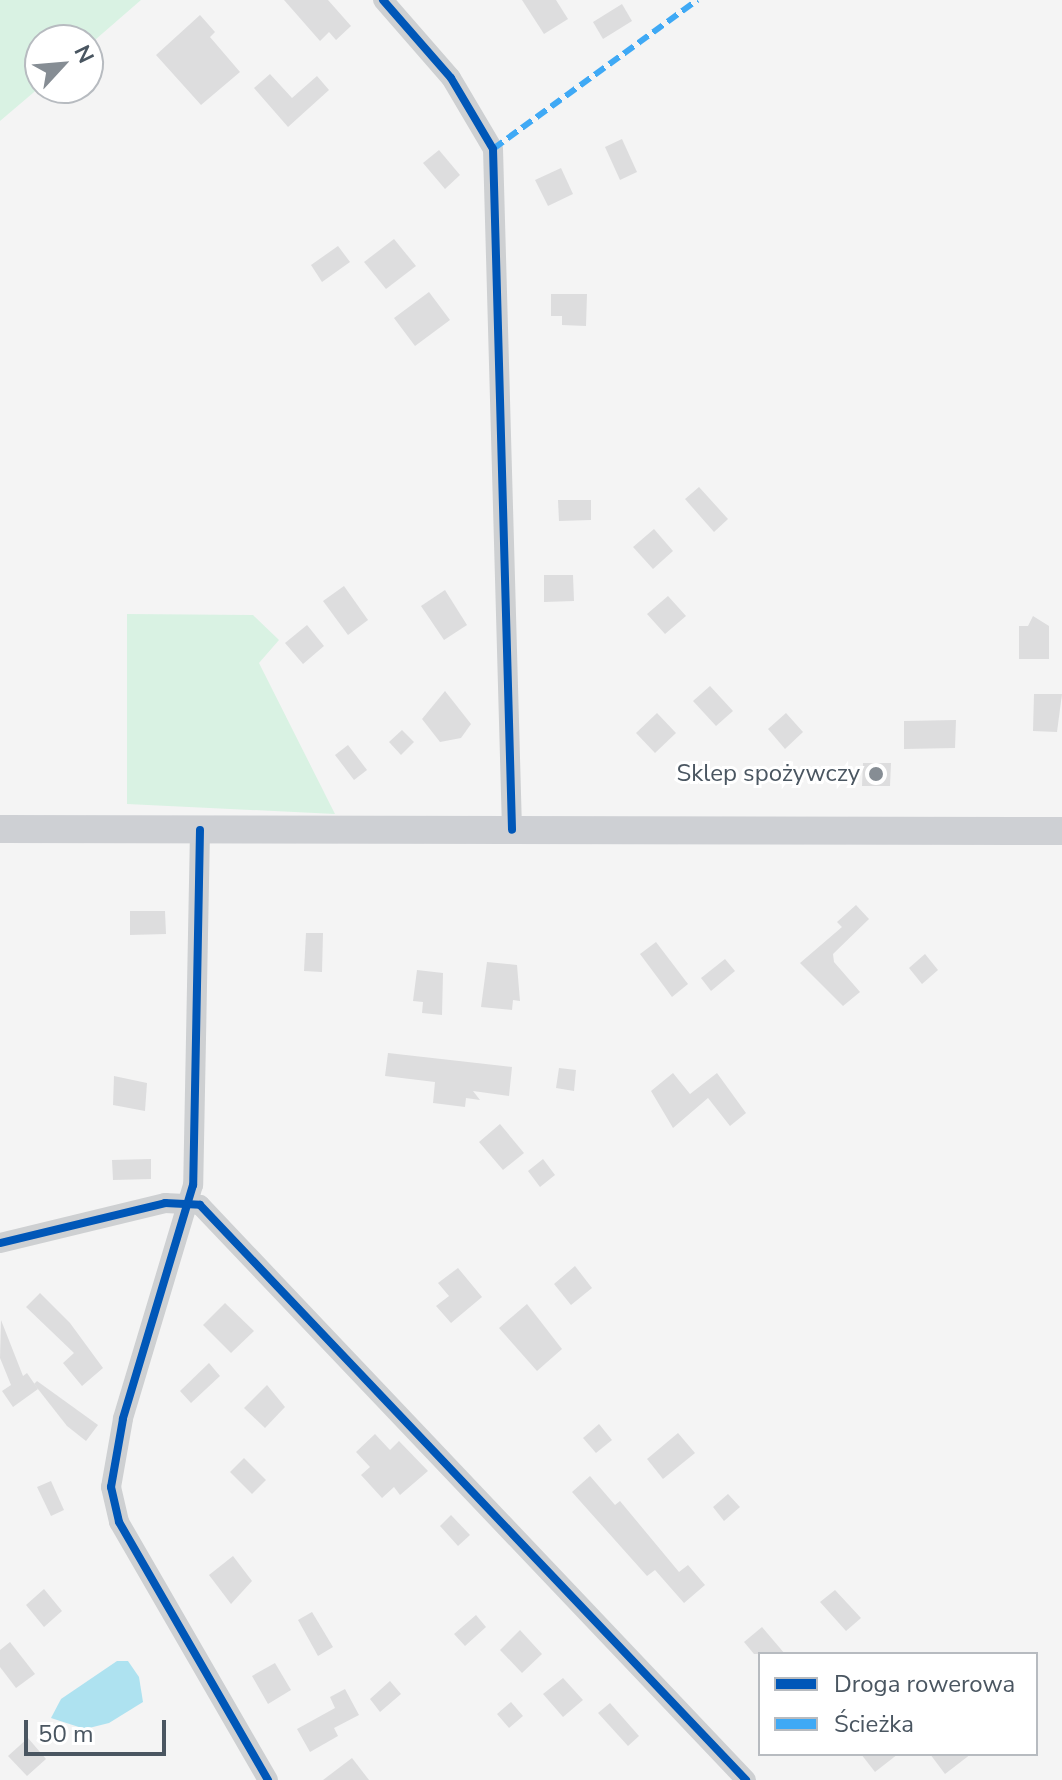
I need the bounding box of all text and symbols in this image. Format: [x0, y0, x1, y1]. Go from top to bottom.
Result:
north arrow [24, 24, 104, 104]
text: N [67, 40, 101, 68]
place label: Sklep spożywczy [676, 760, 860, 788]
marker: Sklep spożywczy [867, 765, 885, 783]
legend [758, 1652, 1038, 1756]
text: Droga rowerowa [834, 1668, 1015, 1700]
scale bar [28, 1704, 170, 1754]
text: Ścieżka [834, 1708, 914, 1740]
text: 50 m [38, 1718, 94, 1750]

